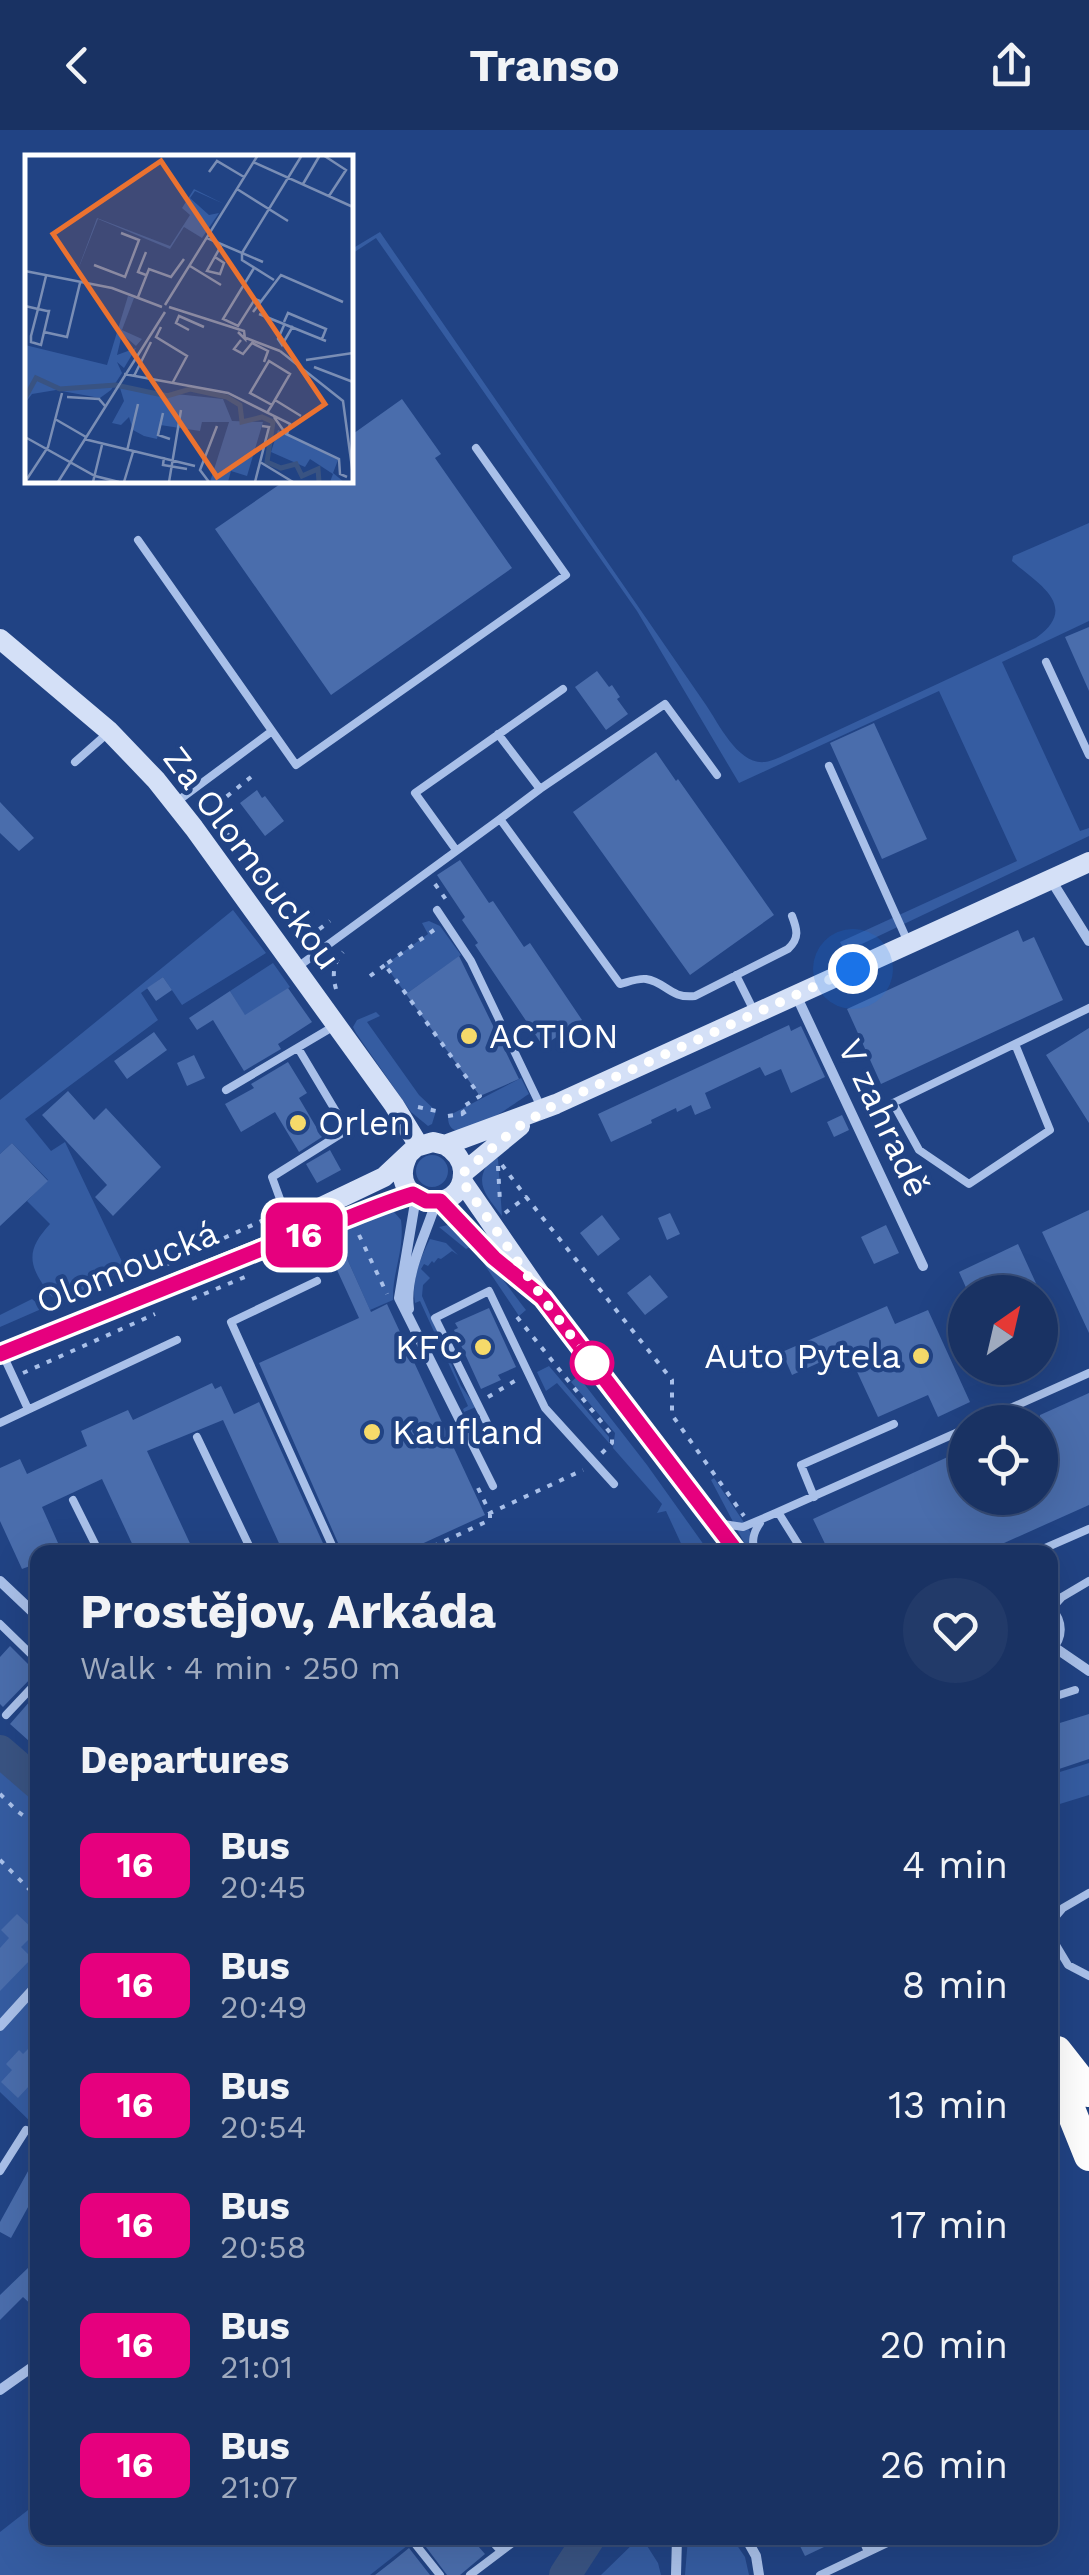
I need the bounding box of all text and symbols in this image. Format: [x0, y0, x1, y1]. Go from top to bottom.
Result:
icon: back [50, 38, 105, 93]
icon: share [984, 38, 1039, 93]
text: Transo [469, 39, 620, 92]
inset map [25, 155, 352, 482]
street label: Za Olomouckou [155, 738, 349, 978]
your location [828, 944, 878, 994]
place label: ACTION [489, 1015, 619, 1057]
marker: ACTION [458, 1025, 480, 1047]
street label: V zahradě [829, 1032, 939, 1204]
place label: Orlen [318, 1102, 411, 1144]
marker: Orlen [287, 1112, 309, 1134]
line badge: 16 [259, 1202, 349, 1268]
street label: Olomoucká [30, 1211, 224, 1323]
text: 16 [286, 1214, 322, 1256]
north arrow [948, 1275, 1058, 1385]
map controls [948, 1275, 1058, 1515]
place label: KFC [395, 1326, 463, 1368]
place label: Auto Pytela [704, 1335, 901, 1377]
marker: KFC [472, 1336, 494, 1358]
unlabelled marker [571, 1342, 613, 1384]
marker: Auto Pytela [910, 1345, 932, 1367]
button: locate [948, 1405, 1058, 1515]
place label: Kaufland [392, 1411, 544, 1453]
marker: Kaufland [361, 1421, 383, 1443]
button: heart [903, 1578, 1008, 1683]
text: Prostějov, Arkáda [80, 1583, 496, 1640]
text: Walk · 4 min · 250 m [80, 1649, 401, 1687]
text: Departures [80, 1738, 289, 1782]
text: Bus [220, 1824, 290, 1868]
text: 4 min [902, 1843, 1008, 1887]
text: 16 [117, 1844, 153, 1886]
text: 20:45 [220, 1868, 306, 1906]
text: Bus [220, 1944, 290, 1988]
text: 8 min [902, 1963, 1008, 2007]
text: 16 [117, 1964, 153, 2006]
text: 20:49 [220, 1988, 307, 2026]
text: Bus [220, 2064, 290, 2108]
text: 13 min [888, 2083, 1008, 2127]
text: 16 [117, 2084, 153, 2126]
text: 20:54 [220, 2108, 306, 2146]
text: Bus [220, 2184, 290, 2228]
text: 17 min [890, 2203, 1008, 2247]
text: 16 [117, 2204, 153, 2246]
text: 20:58 [220, 2228, 306, 2266]
text: Bus [220, 2304, 290, 2348]
text: 20 min [879, 2323, 1008, 2367]
text: 16 [117, 2324, 153, 2366]
text: 21:01 [220, 2348, 293, 2386]
text: Bus [220, 2424, 290, 2468]
text: 26 min [880, 2443, 1008, 2487]
text: 16 [117, 2444, 153, 2486]
text: 21:07 [220, 2468, 298, 2506]

